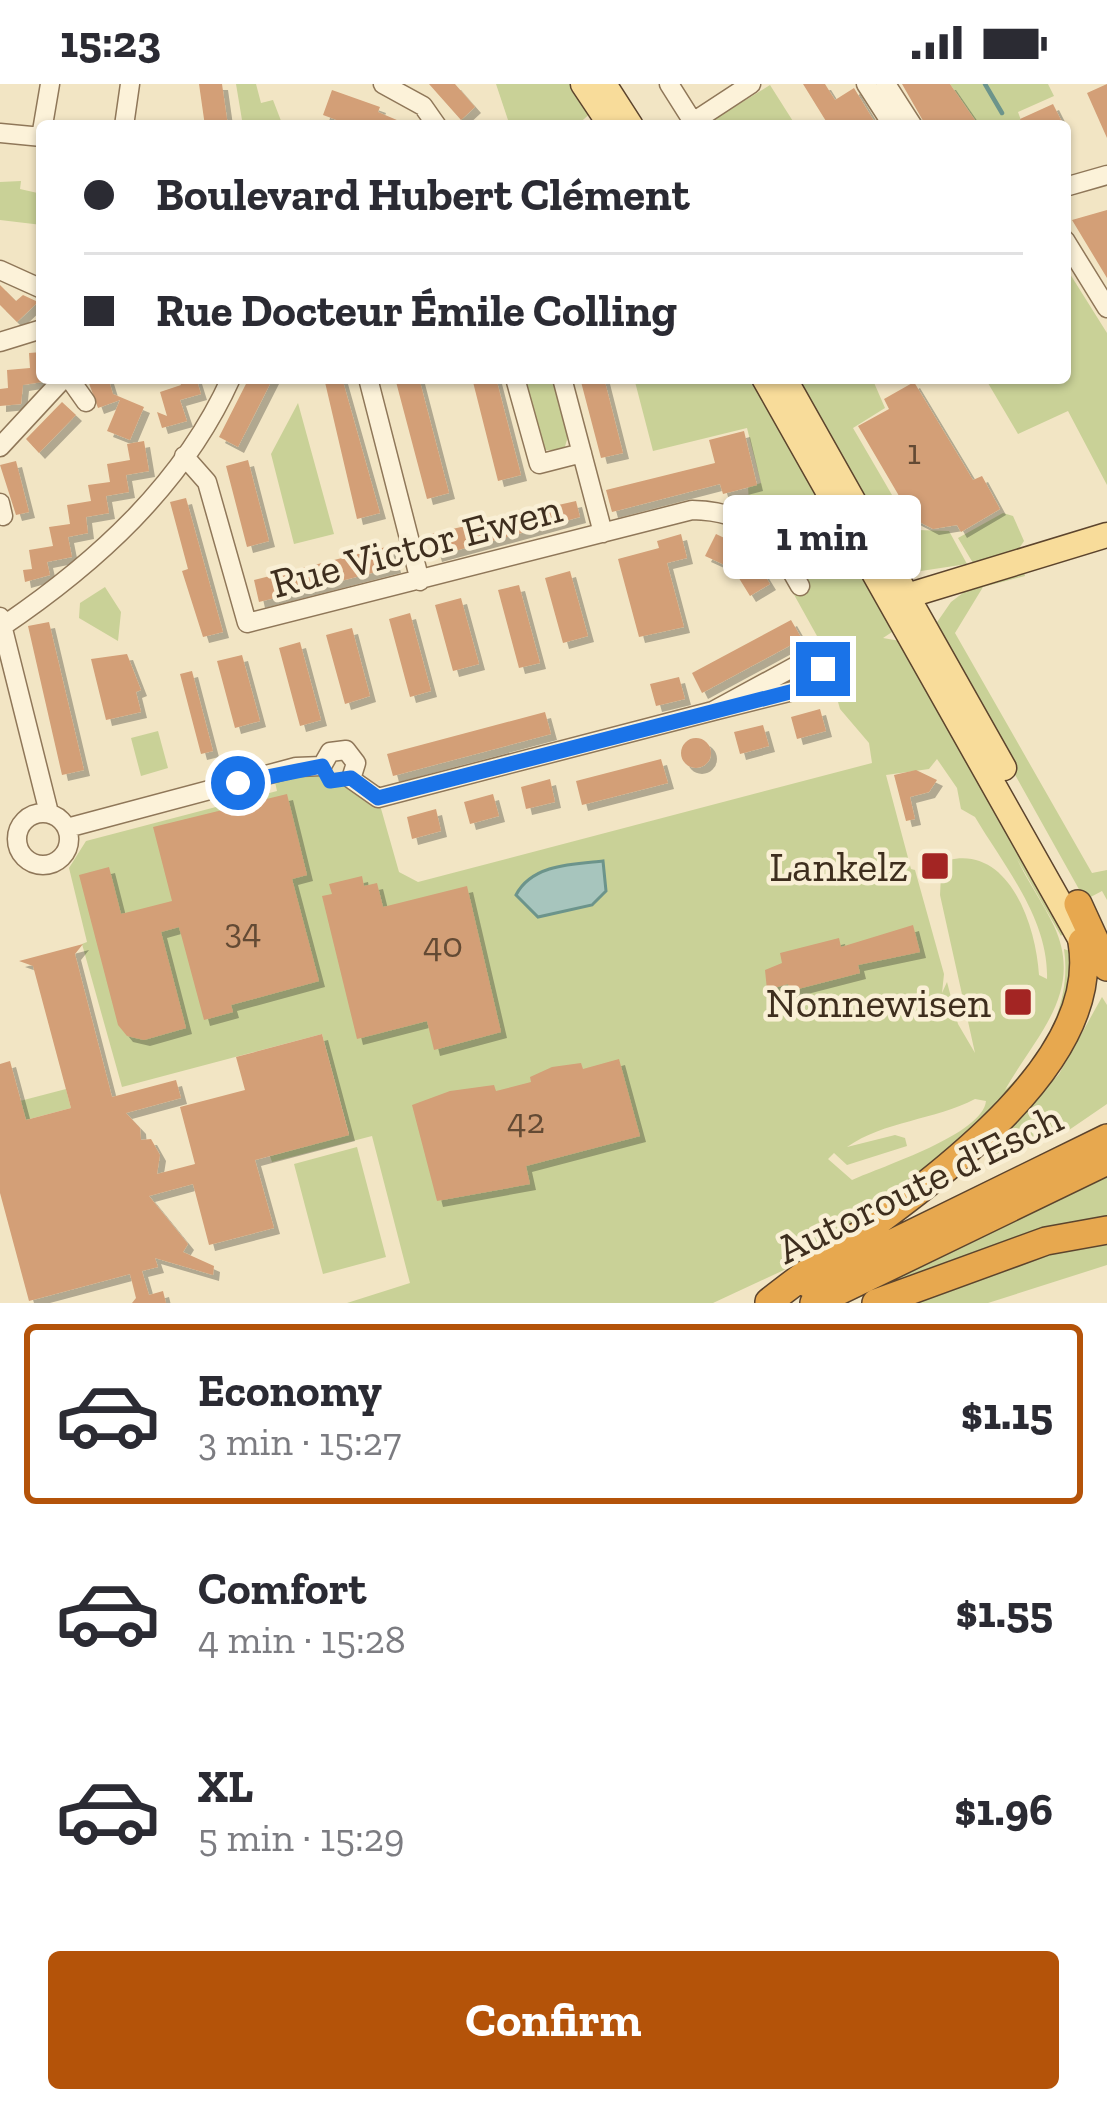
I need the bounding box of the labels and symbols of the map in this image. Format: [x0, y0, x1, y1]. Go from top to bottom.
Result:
house number: 1 [907, 430, 921, 473]
street label: Rue Victor Ewen [265, 482, 567, 609]
callout: 1 min [724, 495, 922, 579]
route end [796, 642, 850, 696]
route start [211, 756, 265, 810]
place label: Lankelz [769, 841, 908, 892]
marker: Lankelz [919, 850, 951, 882]
house number: 34 [224, 909, 262, 952]
house number: 40 [423, 923, 463, 966]
place label: Nonnewisen [766, 977, 991, 1028]
marker: Nonnewisen [1002, 986, 1034, 1018]
street label: Autoroute d'Esch [768, 1092, 1071, 1275]
house number: 42 [507, 1099, 545, 1142]

